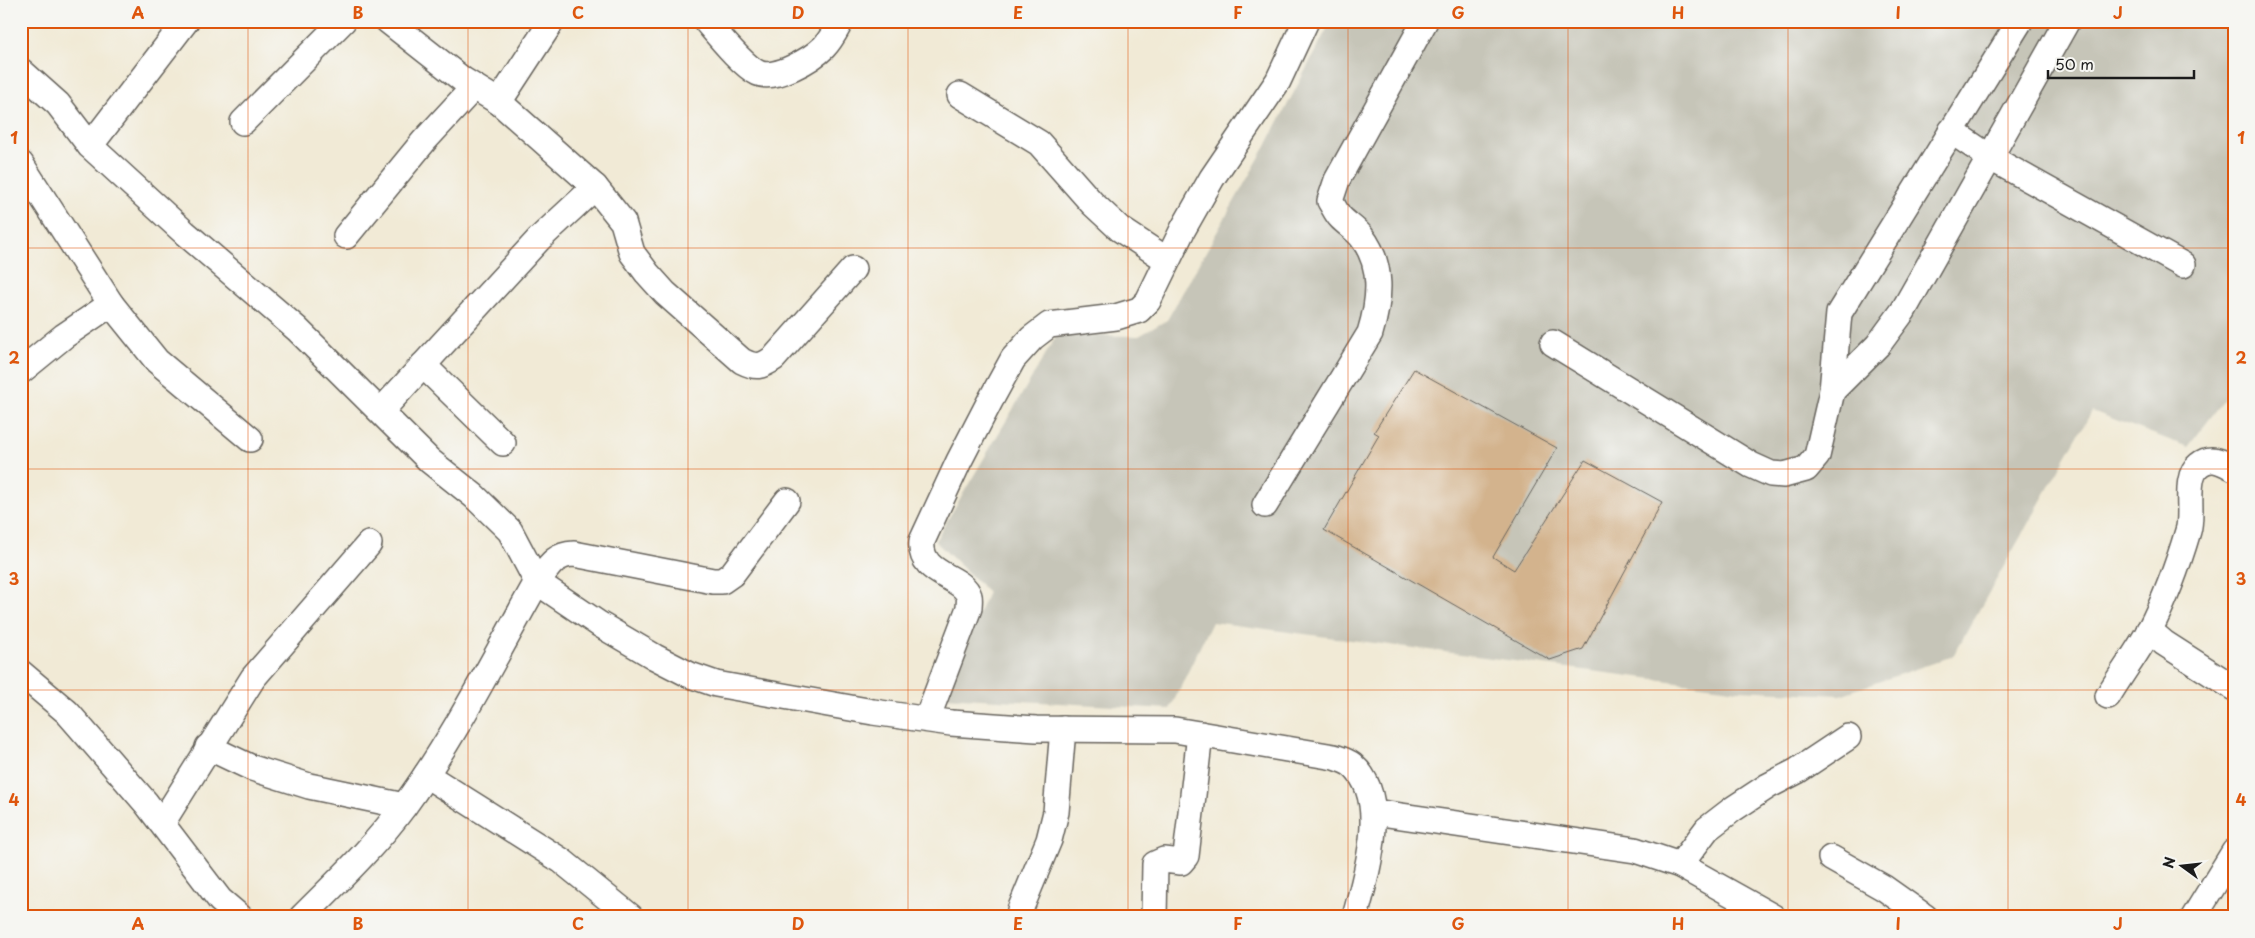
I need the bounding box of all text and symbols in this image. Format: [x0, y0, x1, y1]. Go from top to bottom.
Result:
text: A [132, 0, 145, 24]
text: B [353, 0, 364, 24]
text: C [572, 0, 584, 24]
text: D [792, 0, 804, 24]
text: E [1013, 0, 1023, 24]
text: F [1233, 0, 1243, 24]
text: G [1451, 0, 1465, 24]
text: H [1672, 0, 1684, 24]
text: I [1895, 0, 1901, 24]
text: J [2113, 0, 2123, 24]
scale bar [2048, 48, 2194, 80]
text: 50 m [2055, 52, 2094, 75]
text: 1 [10, 125, 18, 149]
text: 1 [2237, 125, 2245, 149]
text: 2 [8, 345, 20, 369]
text: 2 [2235, 345, 2247, 369]
text: 3 [9, 566, 19, 590]
text: 3 [2236, 566, 2246, 590]
text: 4 [9, 787, 20, 811]
text: 4 [2236, 787, 2247, 811]
north arrow [2158, 840, 2208, 890]
text: N [2157, 854, 2181, 871]
text: A [132, 911, 145, 935]
text: B [353, 911, 364, 935]
text: C [572, 911, 584, 935]
text: D [792, 911, 804, 935]
text: E [1013, 911, 1023, 935]
text: F [1233, 911, 1243, 935]
text: G [1451, 911, 1465, 935]
text: H [1672, 911, 1684, 935]
text: I [1895, 911, 1901, 935]
text: J [2113, 911, 2123, 935]

